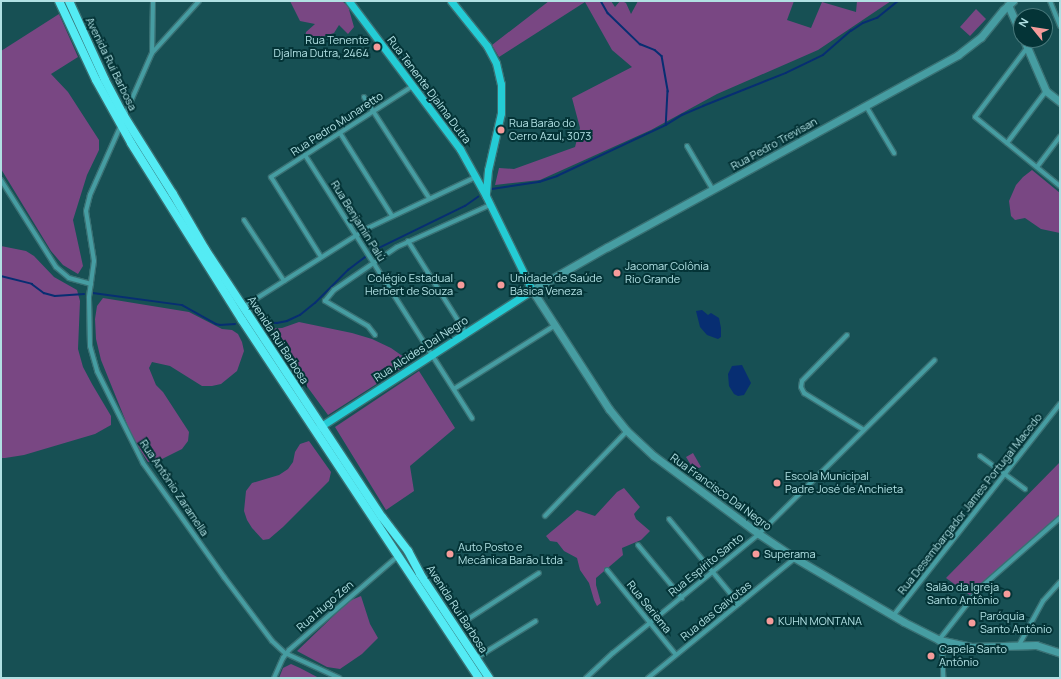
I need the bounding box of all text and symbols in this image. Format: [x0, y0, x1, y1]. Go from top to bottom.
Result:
north arrow [1013, 8, 1053, 48]
street label: Avenida Rui Barbosa [83, 15, 139, 113]
text: N [1015, 15, 1032, 29]
place label: Rua Tenente Djalma Dutra, 2464 [273, 34, 369, 60]
street label: Rua Tenente Djalma Dutra [384, 34, 474, 146]
marker: Rua Tenente Djalma Dutra, 2464 [372, 42, 382, 52]
street label: Rua Pedro Munaretto [288, 89, 386, 159]
street label: Rua Pedro Trevisan [729, 115, 819, 173]
place label: Rua Barão do Cerro Azul, 3073 [509, 117, 591, 143]
marker: Rua Barão do Cerro Azul, 3073 [496, 125, 506, 135]
street label: Rua Benjamin Palú [328, 178, 388, 264]
place label: Jacomar Colônia Rio Grande [625, 260, 709, 286]
marker: Jacomar Colônia Rio Grande [612, 268, 622, 278]
place label: Colégio Estadual Herbert de Souza [365, 272, 453, 298]
place label: Unidade de Saúde Básica Veneza [510, 272, 602, 298]
marker: Unidade de Saúde Básica Veneza [495, 279, 507, 291]
marker: Colégio Estadual Herbert de Souza [456, 280, 466, 290]
street label: Avenida Rui Barbosa [245, 294, 311, 386]
street label: Rua Alcides Dal Negro [371, 314, 471, 384]
street label: Rua Desembargador James Portugal Macedo [895, 411, 1045, 597]
street label: Rua Antônio Zaramella [137, 437, 211, 539]
street label: Rua Francisco Dal Negro [668, 451, 774, 533]
place label: Escola Municipal Padre José de Anchieta [785, 470, 903, 496]
marker: Escola Municipal Padre José de Anchieta [772, 478, 782, 488]
street label: Rua Espírito Santo [666, 531, 746, 599]
place label: Auto Posto e Mecânica Barão Ltda [458, 541, 563, 567]
place label: Superama [764, 547, 816, 561]
marker: Auto Posto e Mecânica Barão Ltda [445, 549, 455, 559]
marker: Superama [751, 549, 761, 559]
street label: Avenida Rui Barbosa [424, 563, 490, 655]
street label: Rua Hugo Zen [294, 578, 356, 634]
street label: Rua Seriema [624, 578, 674, 636]
street label: Rua das Gaivotas [678, 579, 754, 643]
place label: Salão da Igreja Santo Antônio [926, 581, 999, 607]
marker: Salão da Igreja Santo Antônio [1002, 589, 1012, 599]
place label: Paróquia Santo Antônio [980, 610, 1052, 636]
place label: KUHN MONTANA [778, 614, 862, 628]
marker: KUHN MONTANA [765, 616, 775, 626]
marker: Paróquia Santo Antônio [967, 618, 977, 628]
place label: Capela Santo Antônio [939, 643, 1007, 669]
marker: Capela Santo Antônio [926, 651, 936, 661]

